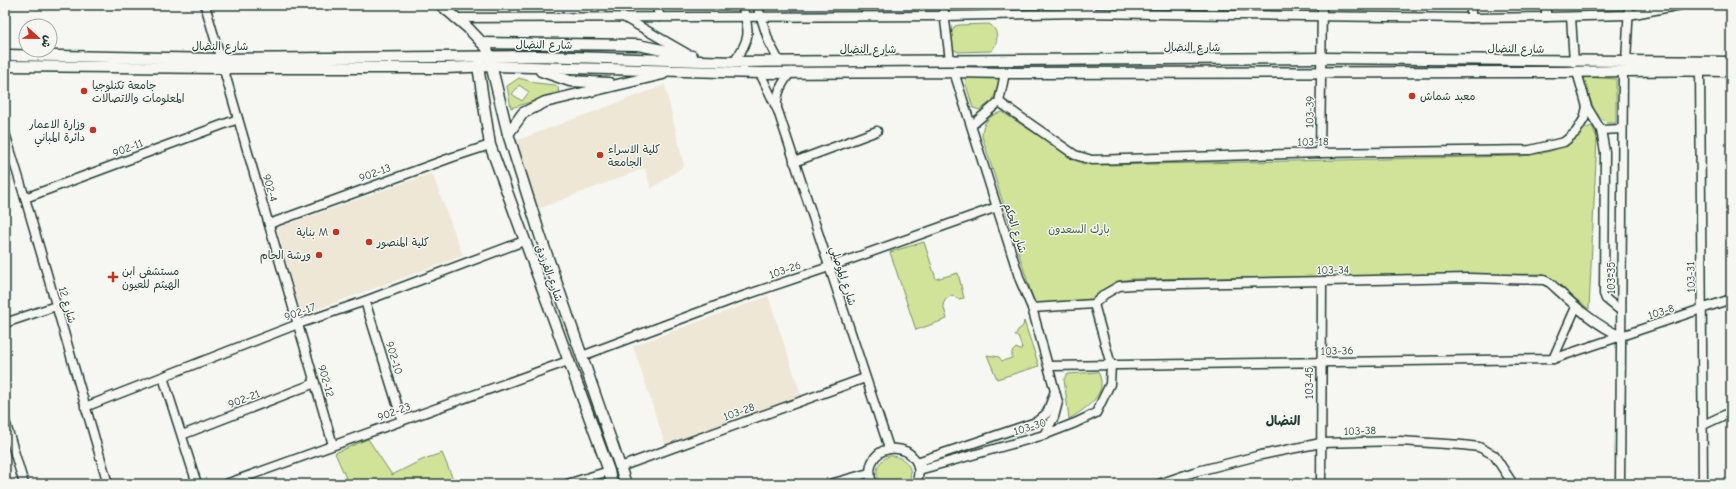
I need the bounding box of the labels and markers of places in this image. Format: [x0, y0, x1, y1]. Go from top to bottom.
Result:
place label: جامعة تكنلوجيا المعلومات والاتصالات [92, 79, 184, 106]
marker: جامعة تكنلوجيا المعلومات والاتصالات [79, 86, 89, 96]
place label: معبد شماش [1420, 90, 1476, 104]
marker: معبد شماش [1407, 91, 1417, 101]
place label: وزارة الاعمار دائرة المباني [28, 118, 85, 148]
marker: وزارة الاعمار دائرة المباني [88, 125, 98, 135]
place label: كلية الاسراء الجامعة [608, 143, 660, 169]
marker: كلية الاسراء الجامعة [595, 150, 605, 160]
place label: بناية M [297, 226, 328, 240]
marker: بناية M [331, 227, 341, 237]
place label: كلية المنصور [376, 236, 429, 250]
marker: كلية المنصور [364, 237, 374, 247]
place label: ورشة الحام [260, 249, 311, 264]
marker: ورشة الحام [314, 250, 324, 260]
place label: مستشفى ابن الهيثم للعيون [122, 265, 180, 293]
marker: مستشفى ابن الهيثم للعيون [107, 271, 119, 283]

